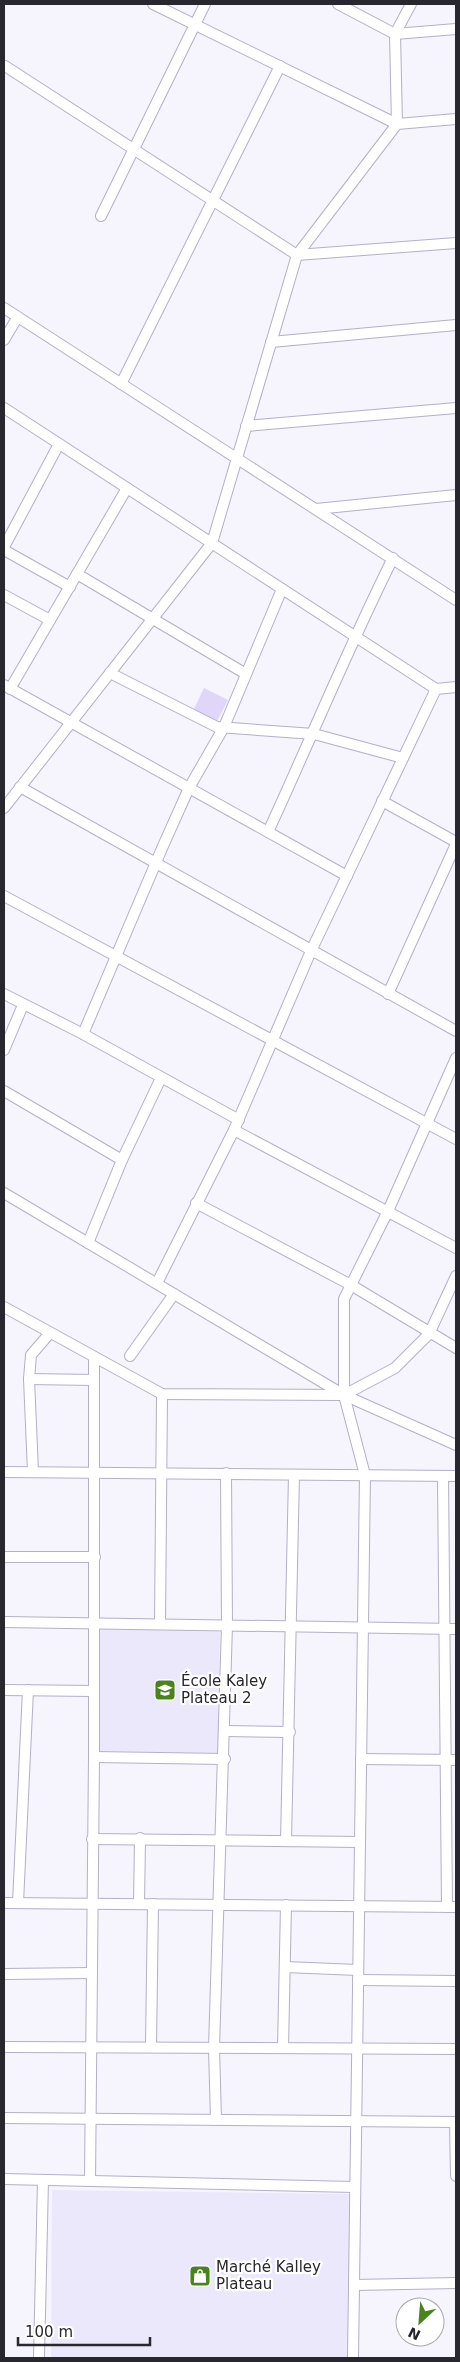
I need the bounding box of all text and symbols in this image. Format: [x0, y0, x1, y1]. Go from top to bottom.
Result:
place label: École Kaley Plateau 2 [181, 1671, 267, 1707]
school or university icon: École Kaley Plateau 2 [153, 1678, 177, 1702]
place label: Marché Kalley Plateau [216, 2258, 321, 2293]
shop icon: Marché Kalley Plateau [188, 2264, 212, 2288]
north arrow [395, 2297, 445, 2347]
scale bar [18, 2314, 150, 2346]
text: 100 m [25, 2323, 73, 2341]
text: N [406, 2324, 423, 2343]

